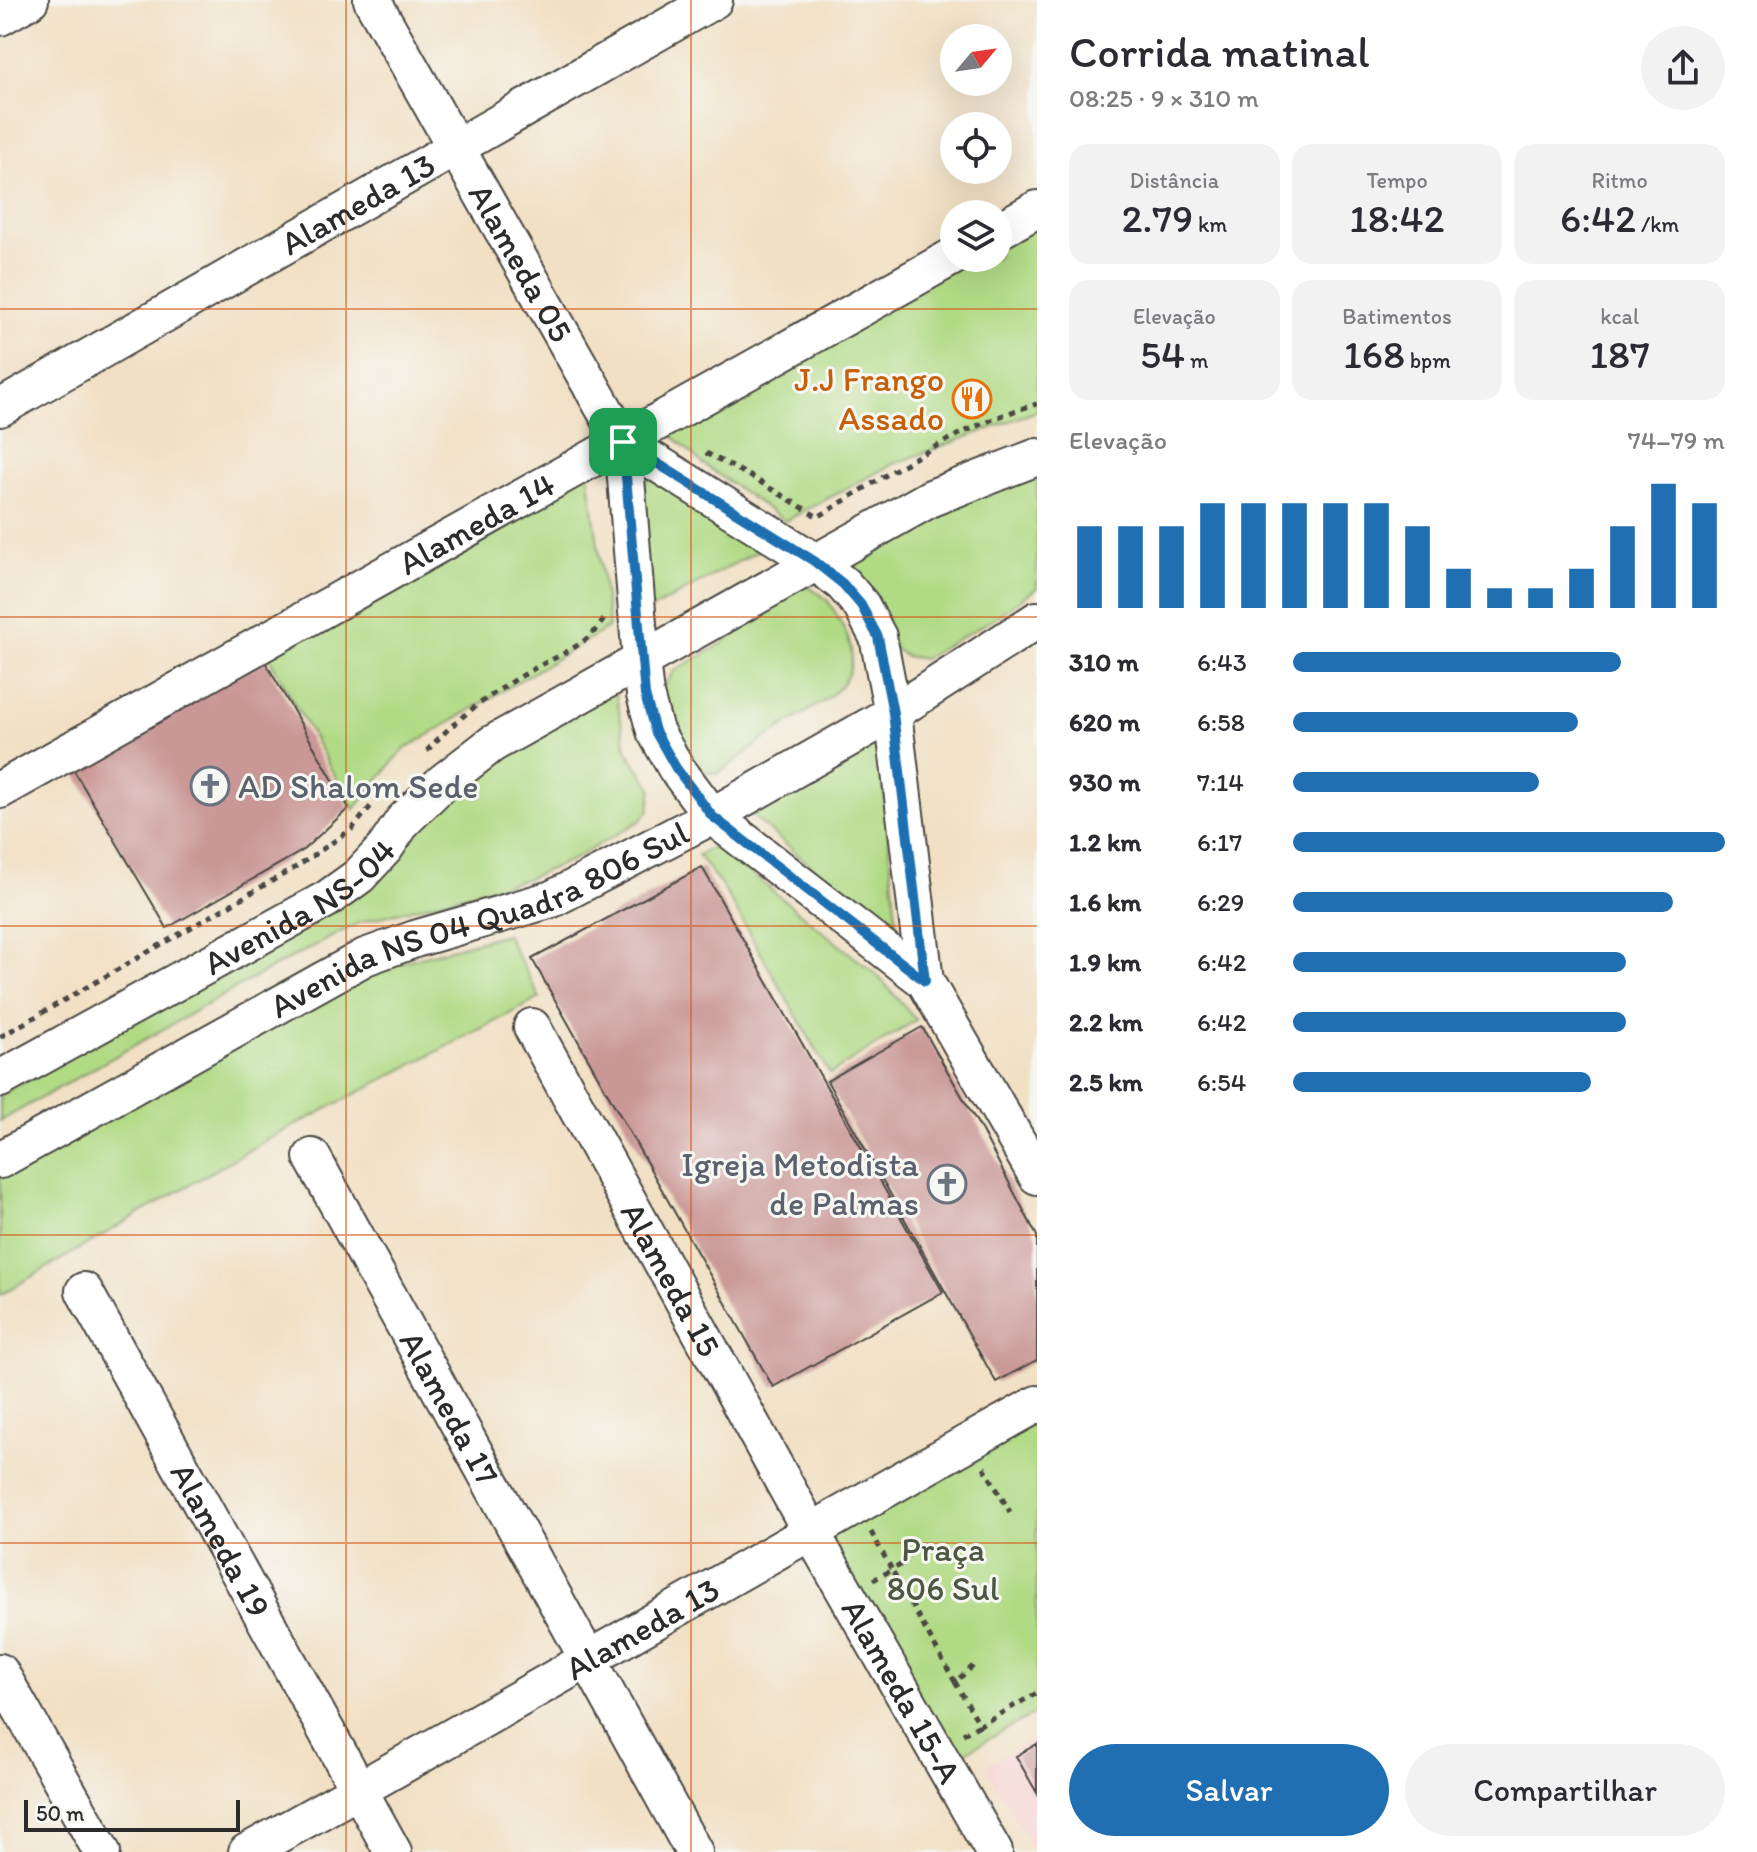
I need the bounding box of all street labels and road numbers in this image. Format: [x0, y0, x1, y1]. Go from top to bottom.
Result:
street label: Alameda 13 [273, 143, 442, 264]
street label: Alameda 05 [460, 176, 582, 349]
street label: Alameda 14 [391, 463, 562, 583]
street label: Avenida NS 04 Quadra 806 Sul [262, 811, 696, 1026]
street label: Avenida NS-04 [196, 830, 404, 983]
street label: Alameda 15 [612, 1195, 730, 1363]
street label: Alameda 17 [391, 1324, 509, 1492]
street label: Alameda 19 [162, 1455, 280, 1624]
street label: Alameda 13 [558, 1568, 726, 1689]
street label: Alameda 15-A [833, 1591, 971, 1790]

